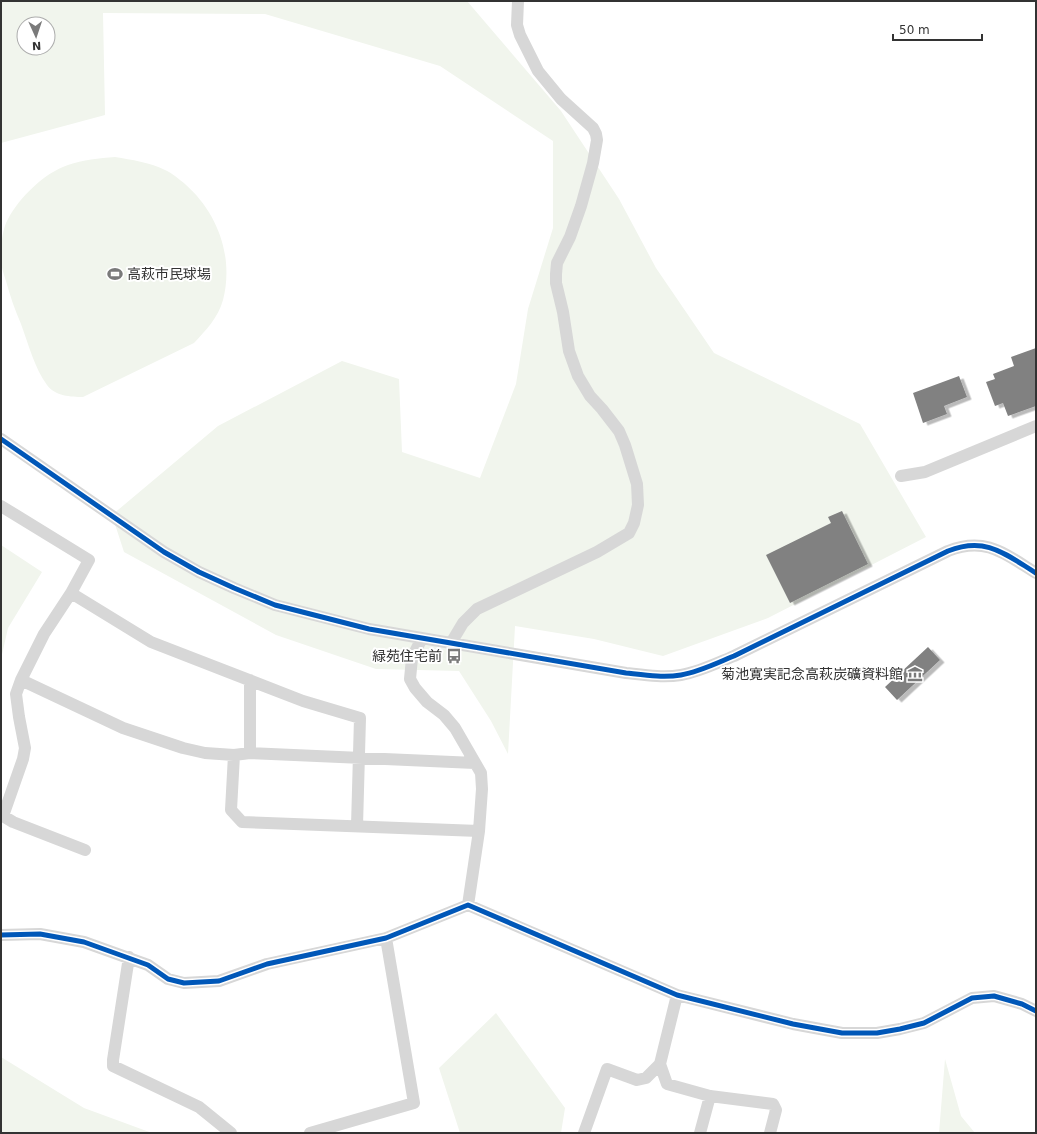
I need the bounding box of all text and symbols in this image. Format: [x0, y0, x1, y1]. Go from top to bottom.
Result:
north arrow [16, 16, 56, 56]
scale bar [893, 16, 982, 42]
text: 50 m [899, 23, 930, 37]
text: N [32, 39, 41, 52]
sports icon: 高萩市民球場 [106, 265, 124, 283]
place label: 高萩市民球場 [127, 266, 211, 282]
bus stop icon: 緑苑住宅前 [445, 647, 463, 665]
place label: 緑苑住宅前 [372, 648, 442, 664]
museum icon: 菊池寛実記念高萩炭礦資料館 [906, 665, 924, 683]
place label: 菊池寛実記念高萩炭礦資料館 [721, 666, 903, 682]

